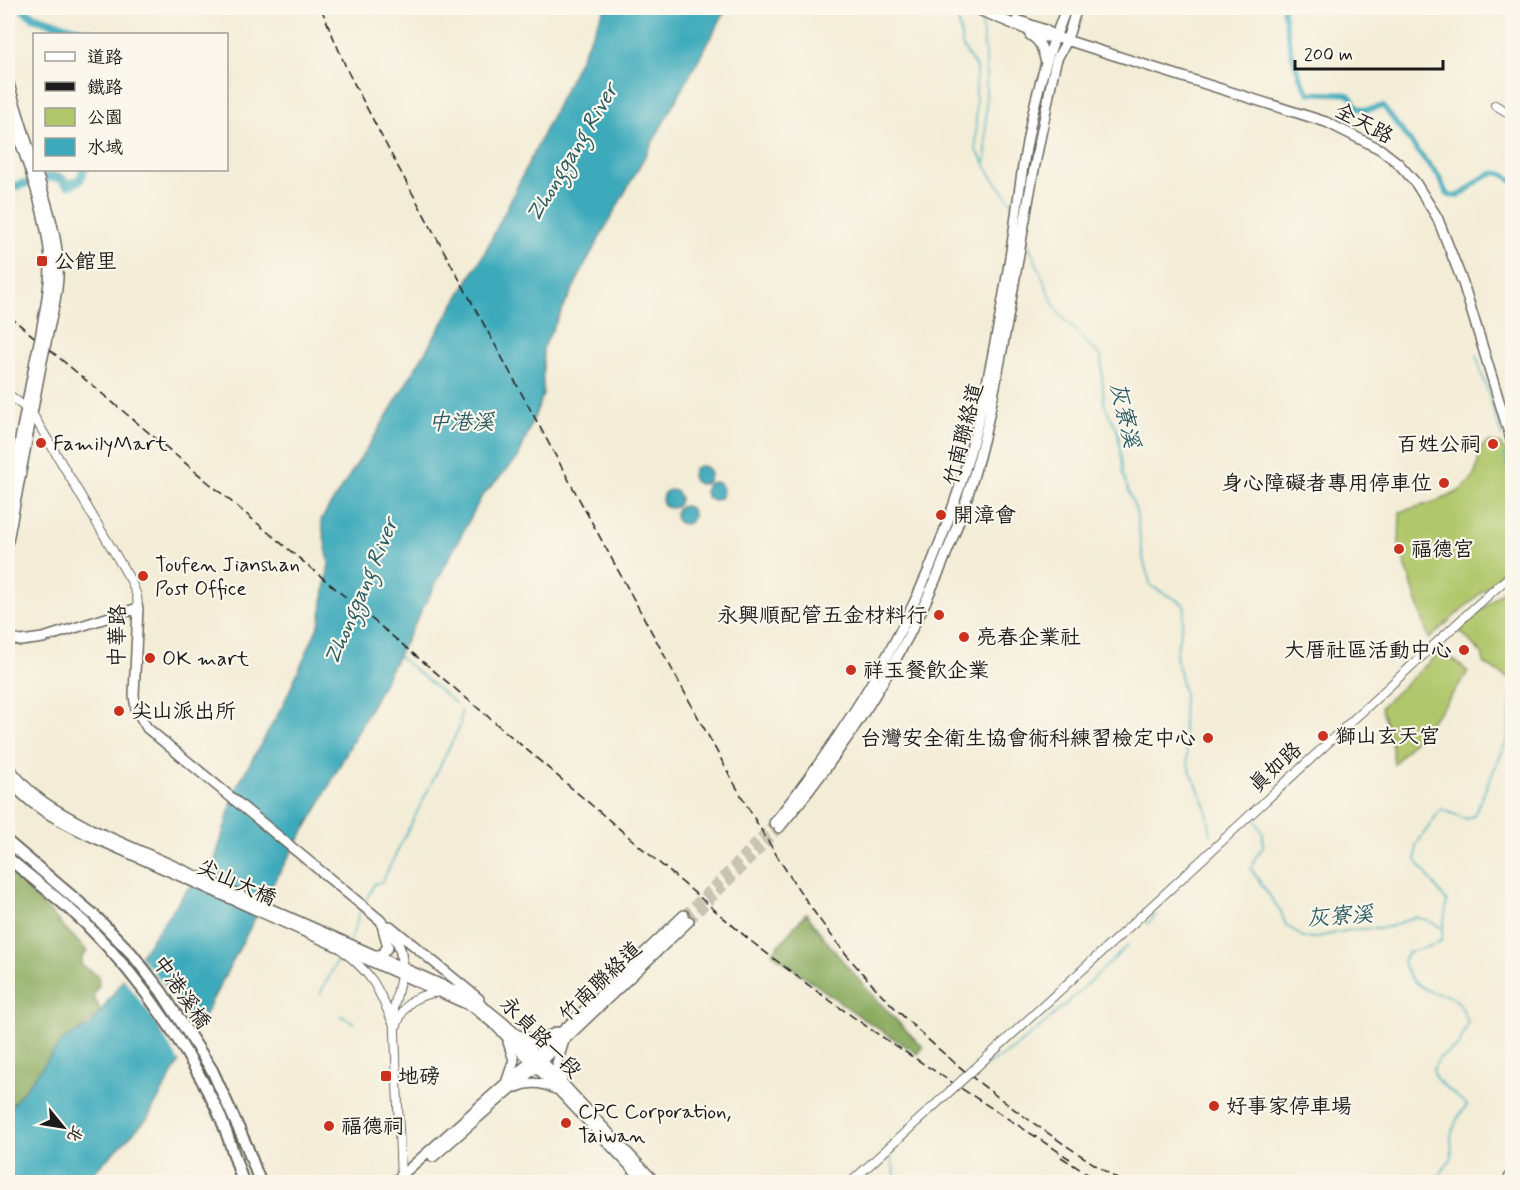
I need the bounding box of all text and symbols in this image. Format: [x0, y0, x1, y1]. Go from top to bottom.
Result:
legend [33, 33, 228, 171]
scale bar [1295, 33, 1444, 71]
text: 200 m [1304, 43, 1353, 67]
text: 道路 [87, 46, 123, 70]
text: 鐵路 [87, 76, 123, 100]
water label: Zhonggang River [520, 76, 629, 229]
street label: 全天路 [1329, 97, 1398, 151]
text: 公園 [87, 106, 123, 130]
text: 水域 [87, 136, 123, 160]
place label: 公館里 [54, 248, 117, 276]
marker: 公館里 [35, 254, 49, 268]
street label: 竹南聯絡道 [938, 380, 990, 489]
water label: 灰寮溪 [1103, 380, 1145, 452]
water label: 中港溪 [428, 409, 495, 437]
place label: FamilyMart [53, 430, 168, 458]
place label: 百姓公祠 [1397, 431, 1481, 459]
marker: FamilyMart [34, 436, 48, 450]
marker: 百姓公祠 [1486, 437, 1500, 451]
place label: 身心障礙者專用停車位 [1222, 470, 1432, 498]
marker: 身心障礙者專用停車位 [1437, 476, 1451, 490]
place label: 開漳會 [953, 502, 1016, 530]
marker: 開漳會 [934, 508, 948, 522]
water label: Zhonggang River [318, 512, 409, 670]
place label: 福德宮 [1411, 536, 1474, 564]
marker: 福德宮 [1392, 542, 1406, 556]
place label: Toufen Jianshan Post Office [155, 551, 300, 603]
marker: Toufen Jianshan Post Office [136, 569, 150, 583]
place label: 永興順配管五金材料行 [717, 602, 927, 630]
street label: 中華路 [103, 604, 133, 668]
marker: 永興順配管五金材料行 [932, 608, 946, 622]
place label: 亮春企業社 [976, 624, 1081, 652]
marker: 亮春企業社 [957, 630, 971, 644]
place label: 大厝社區活動中心 [1284, 637, 1452, 665]
marker: 大厝社區活動中心 [1457, 643, 1471, 657]
place label: OK mart [162, 645, 250, 673]
marker: OK mart [143, 651, 157, 665]
place label: 祥玉餐飲企業 [863, 657, 989, 685]
marker: 祥玉餐飲企業 [844, 663, 858, 677]
place label: 尖山派出所 [131, 698, 236, 726]
marker: 尖山派出所 [112, 704, 126, 718]
place label: 獅山玄天宮 [1335, 723, 1440, 751]
place label: 台灣安全衛生協會術科練習檢定中心 [860, 725, 1196, 753]
marker: 獅山玄天宮 [1316, 729, 1330, 743]
marker: 台灣安全衛生協會術科練習檢定中心 [1201, 731, 1215, 745]
street label: 真如路 [1243, 736, 1308, 799]
street label: 尖山大橋 [193, 853, 281, 913]
water label: 灰寮溪 [1306, 901, 1375, 933]
street label: 竹南聯絡道 [553, 935, 648, 1028]
street label: 中港溪橋 [146, 950, 217, 1035]
street label: 永貞路一段 [493, 991, 587, 1085]
place label: 地磅 [398, 1063, 440, 1091]
marker: 地磅 [379, 1069, 393, 1083]
place label: 好事家停車場 [1226, 1093, 1352, 1121]
north arrow [33, 1097, 93, 1157]
place label: CPC Corporation, Taiwan [578, 1098, 731, 1150]
marker: 好事家停車場 [1207, 1099, 1221, 1113]
place label: 福德祠 [341, 1113, 404, 1141]
marker: CPC Corporation, Taiwan [559, 1116, 573, 1130]
marker: 福德祠 [322, 1119, 336, 1133]
text: 北 [62, 1122, 88, 1146]

